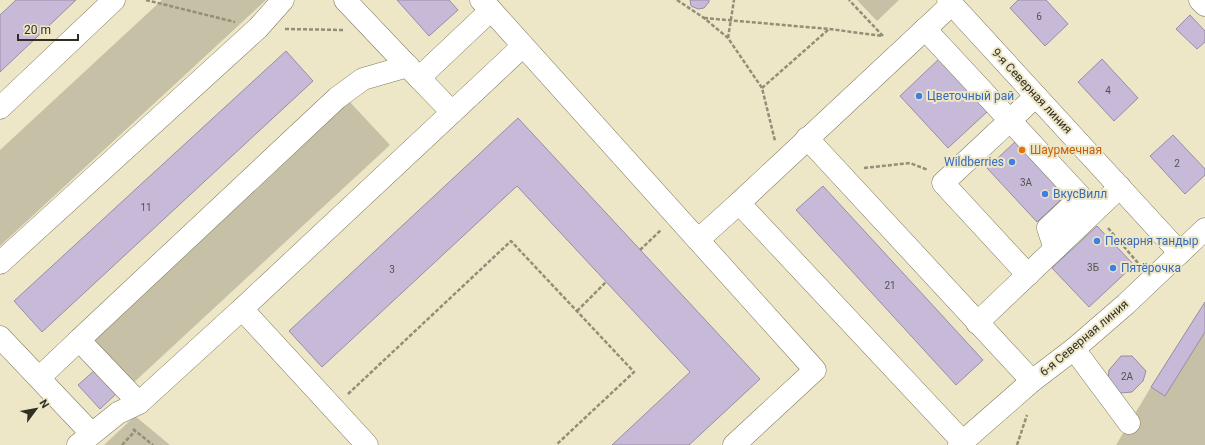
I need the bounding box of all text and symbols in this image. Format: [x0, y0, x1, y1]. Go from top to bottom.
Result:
house number: 6 [1036, 11, 1042, 22]
scale bar [18, 16, 78, 42]
text: 20 m [24, 23, 51, 37]
street label: 9-я Северная линия [989, 46, 1075, 136]
house number: 4 [1105, 85, 1111, 96]
place label: Цветочный рай [927, 89, 1014, 103]
marker: Цветочный рай [914, 91, 924, 101]
place label: Шаурмечная [1030, 143, 1102, 157]
marker: Шаурмечная [1017, 145, 1027, 155]
place label: Wildberries [944, 155, 1004, 169]
marker: Wildberries [1007, 157, 1017, 167]
house number: 2 [1174, 158, 1180, 169]
house number: 3А [1020, 177, 1033, 188]
place label: ВкусВилл [1053, 187, 1107, 201]
marker: ВкусВилл [1040, 189, 1050, 199]
house number: 11 [140, 202, 152, 213]
place label: Пекарня тандыр [1105, 234, 1199, 248]
marker: Пекарня тандыр [1092, 236, 1102, 246]
place label: Пятёрочка [1121, 261, 1181, 275]
house number: 3Б [1087, 262, 1099, 273]
marker: Пятёрочка [1108, 263, 1118, 273]
house number: 3 [389, 264, 395, 275]
house number: 21 [884, 280, 896, 291]
street label: 6-я Северная линия [1037, 297, 1131, 379]
house number: 2А [1121, 371, 1134, 382]
north arrow [16, 389, 56, 429]
text: N [36, 397, 52, 411]

